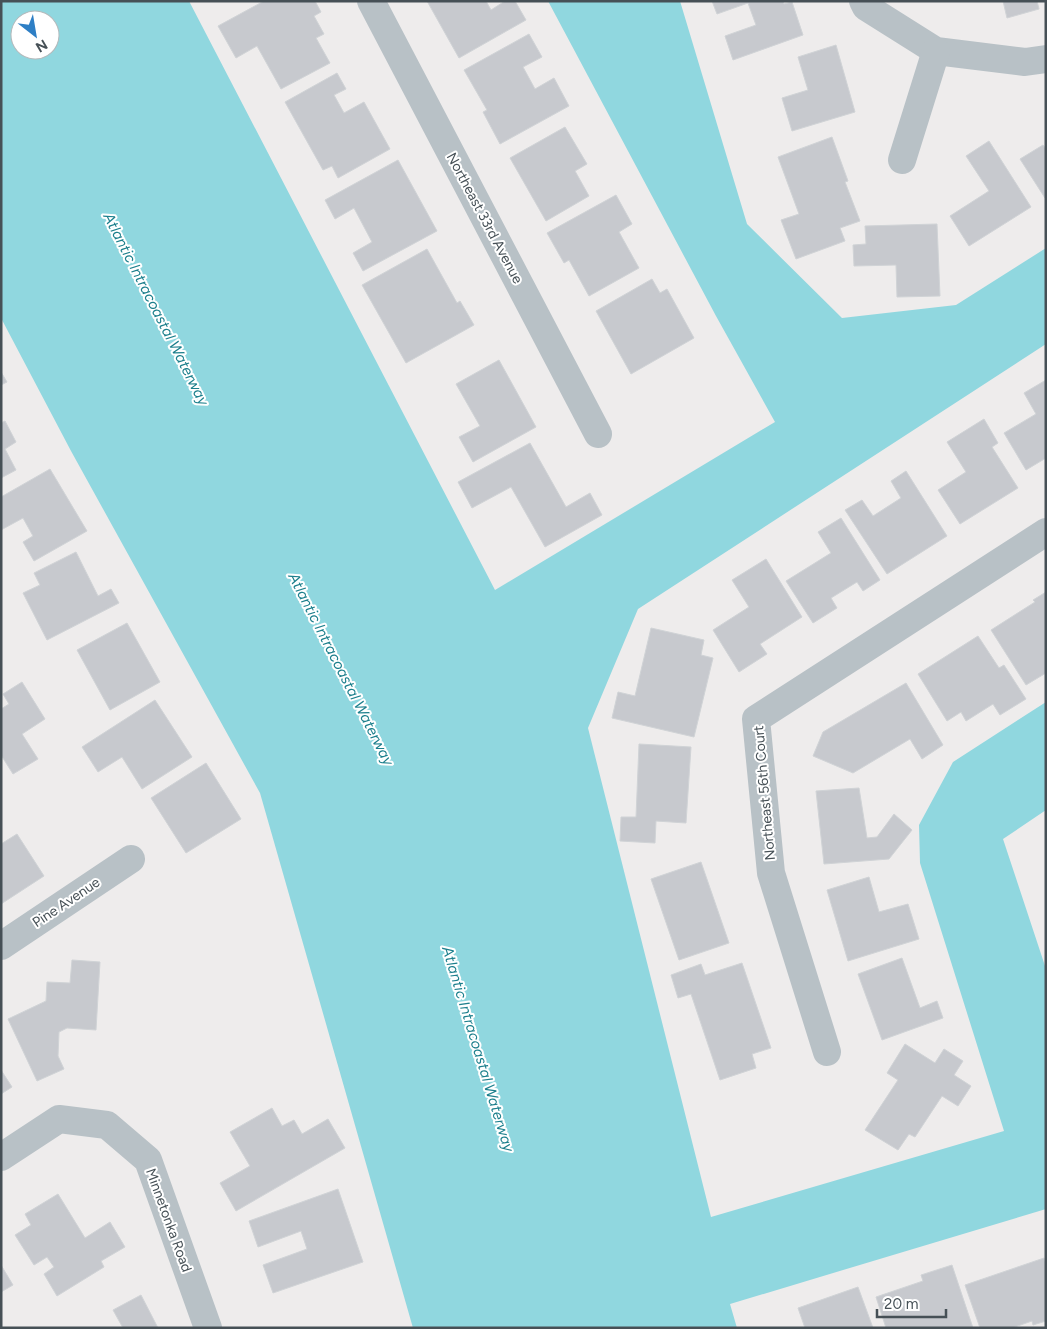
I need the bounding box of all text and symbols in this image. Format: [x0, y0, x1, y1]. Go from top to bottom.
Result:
north arrow [10, 10, 60, 60]
text: N [32, 36, 50, 56]
street label: Northeast 33rd Avenue [443, 150, 526, 287]
water label: Atlantic Intracoastal Waterway [99, 209, 213, 409]
water label: Atlantic Intracoastal Waterway [284, 569, 398, 769]
street label: Northeast 56th Court [750, 725, 779, 861]
street label: Pine Avenue [29, 873, 103, 931]
water label: Atlantic Intracoastal Waterway [438, 943, 518, 1155]
street label: Minnetonka Road [142, 1166, 195, 1274]
scale bar [877, 1286, 946, 1318]
text: 20 m [884, 1295, 918, 1313]

